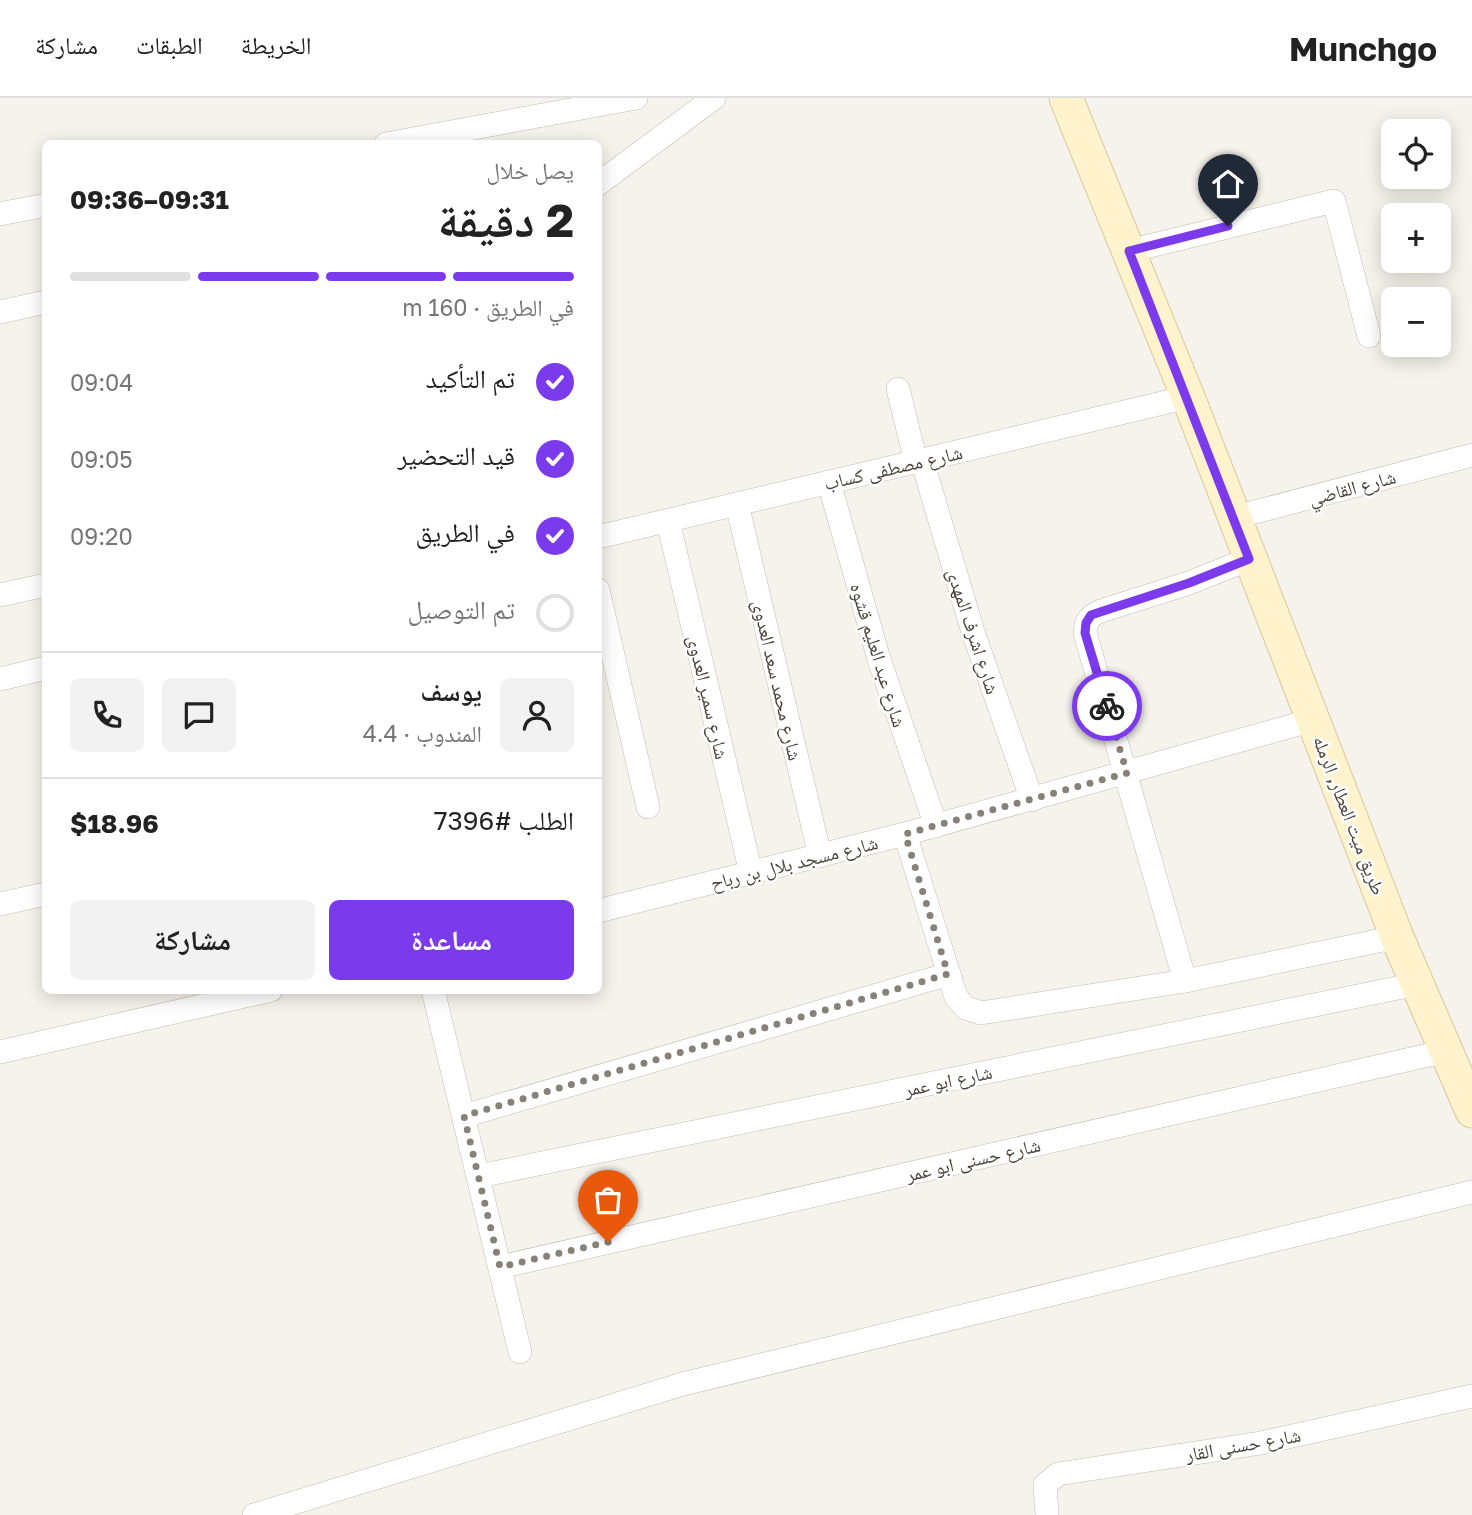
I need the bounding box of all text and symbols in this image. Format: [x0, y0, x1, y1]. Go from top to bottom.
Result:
text: Munchgo [1289, 29, 1437, 68]
text: مشاركة [35, 30, 98, 59]
text: الطبقات [136, 30, 203, 59]
text: الخريطة [241, 30, 311, 59]
map controls [1381, 119, 1451, 357]
button: locate [1381, 119, 1451, 189]
pin [1198, 154, 1258, 226]
text: يصل خلال [487, 156, 574, 184]
icon: home [1209, 165, 1247, 203]
text: 09:31–09:36 [70, 184, 229, 215]
text: 2 دقيقة [438, 192, 574, 247]
button: + [1381, 203, 1451, 273]
button: − [1381, 287, 1451, 357]
text: في الطريق · 160 m [402, 293, 574, 321]
text: تم التأكيد [426, 363, 515, 394]
icon: check [536, 363, 574, 401]
text: 09:04 [70, 368, 133, 396]
text: قيد التحضير [397, 440, 515, 471]
icon: check [536, 440, 574, 478]
street label: شارع مصطفى كساب [822, 440, 965, 495]
text: 09:05 [70, 445, 133, 473]
street label: شارع القاضي [1306, 464, 1399, 514]
text: في الطريق [416, 517, 515, 548]
icon: check [536, 517, 574, 555]
text: 09:20 [70, 522, 133, 550]
street label: شارع اشرف المهدى [942, 565, 1005, 697]
street label: شارع عبد العليم قشوه [844, 580, 912, 731]
text: تم التوصيل [407, 594, 515, 625]
street label: شارع محمد سعد العدوى [747, 598, 808, 763]
street label: شارع سمير العدوى [683, 633, 734, 761]
courier [1072, 671, 1142, 741]
text: يوسف [421, 676, 482, 707]
button: phone [70, 678, 144, 752]
button: chat [162, 678, 236, 752]
button: person [500, 678, 574, 752]
icon: bike [1088, 687, 1126, 725]
text: المندوب · 4.4 [363, 719, 482, 747]
street label: طريق ميت العطار, الرمله [1308, 732, 1391, 898]
text: الطلب #7396 [434, 805, 574, 836]
text: $18.96 [70, 808, 159, 839]
street label: شارع مسجد بلال بن رباح [708, 830, 880, 895]
button: مشاركة [70, 900, 315, 980]
button: مساعدة [329, 900, 574, 980]
street label: شارع ابو عمر [901, 1059, 994, 1102]
street label: شارع حسنى ابو عمر [902, 1132, 1043, 1187]
pin [578, 1170, 638, 1242]
icon: bag [589, 1181, 627, 1219]
street label: شارع حسنى القار [1182, 1423, 1303, 1467]

